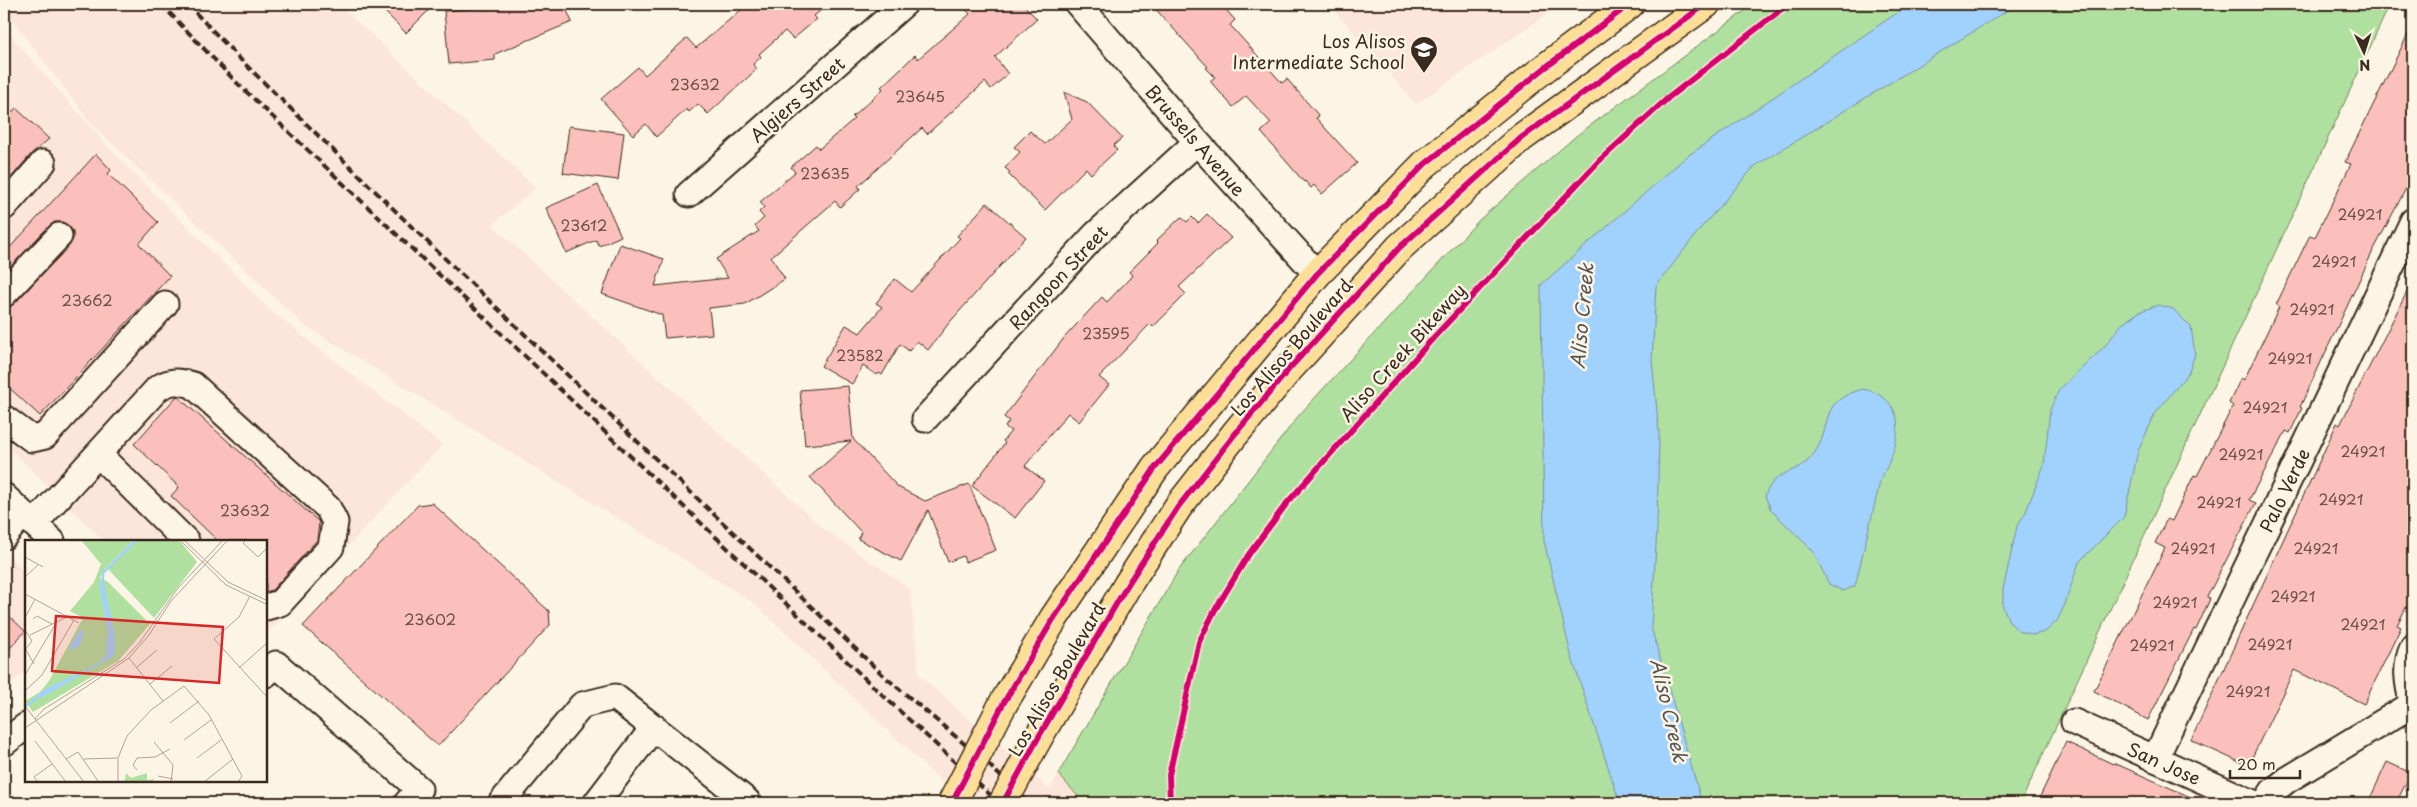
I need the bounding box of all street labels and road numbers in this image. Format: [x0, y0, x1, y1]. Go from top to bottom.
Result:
street label: Algiers Street [744, 50, 850, 148]
street label: Brussels Avenue [1140, 78, 1252, 202]
street label: Rangoon Street [1002, 219, 1114, 335]
street label: Los Alisos Boulevard [1224, 272, 1358, 422]
street label: Aliso Creek Bikeway [1333, 277, 1471, 427]
street label: Palo Verde [2252, 443, 2316, 537]
street label: Los Alisos Boulevard [1001, 597, 1111, 761]
street label: San Jose [2123, 735, 2205, 791]

